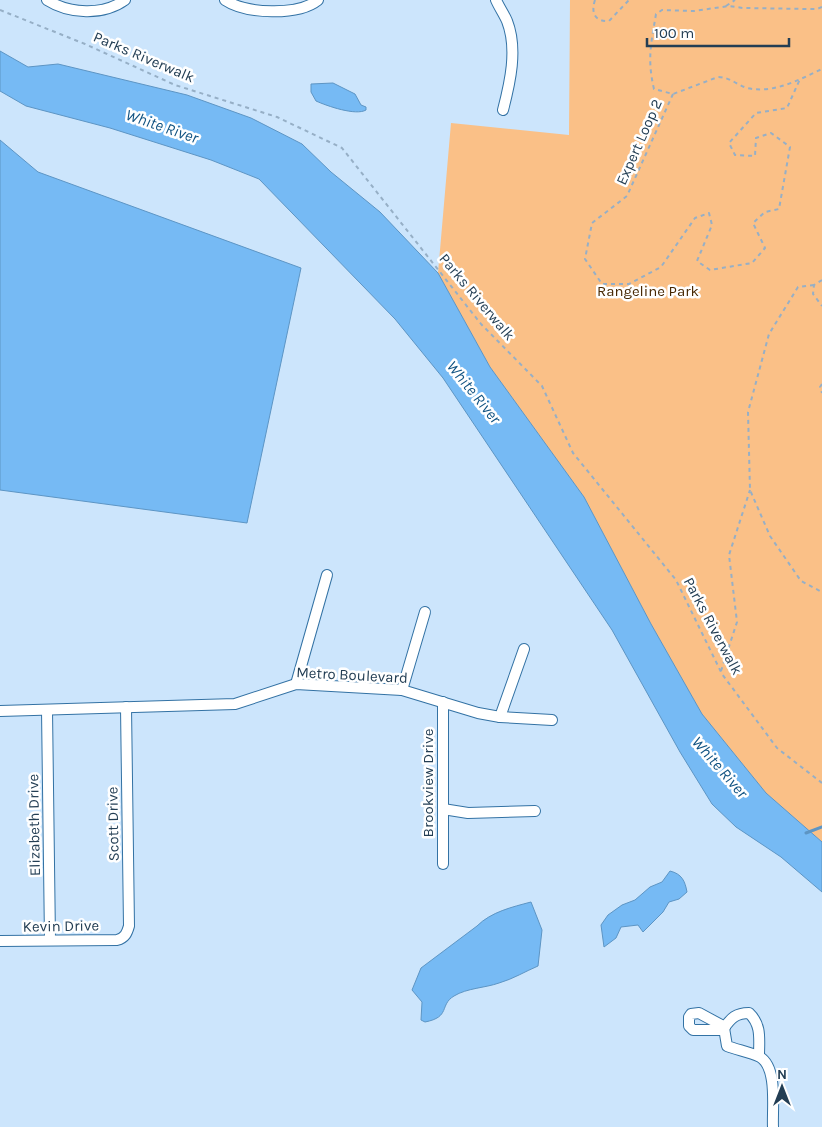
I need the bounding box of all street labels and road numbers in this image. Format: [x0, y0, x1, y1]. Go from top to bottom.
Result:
street label: Parks Riverwalk [91, 28, 197, 86]
street label: Expert Loop 2 [612, 96, 666, 188]
street label: Parks Riverwalk [435, 250, 519, 344]
street label: Parks Riverwalk [680, 574, 746, 678]
street label: Metro Boulevard [296, 663, 408, 687]
street label: Brookview Drive [419, 729, 437, 837]
street label: Elizabeth Drive [24, 774, 44, 876]
street label: Scott Drive [103, 786, 123, 862]
street label: Kevin Drive [23, 916, 99, 936]

